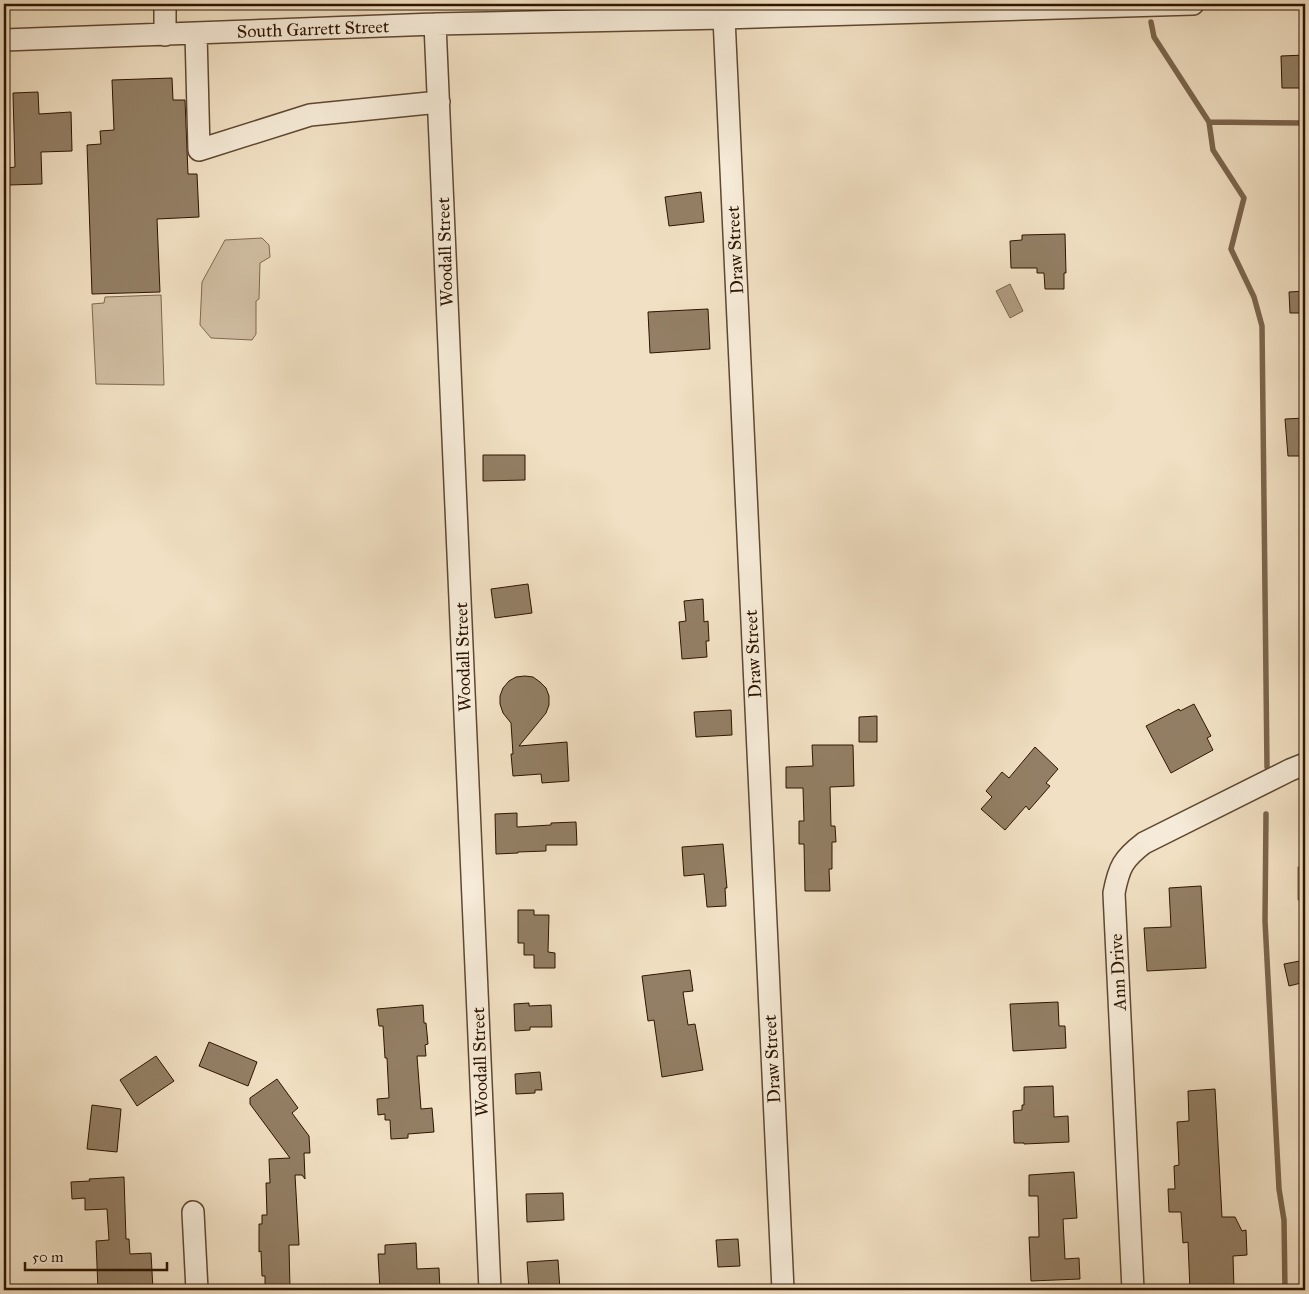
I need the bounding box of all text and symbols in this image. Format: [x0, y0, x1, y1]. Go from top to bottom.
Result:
street label: South Garrett Street [236, 15, 390, 43]
street label: Woodall Street [432, 196, 458, 307]
street label: Draw Street [722, 204, 748, 295]
street label: Woodall Street [450, 601, 476, 712]
street label: Draw Street [740, 608, 766, 699]
street label: Ann Drive [1105, 933, 1131, 1012]
street label: Woodall Street [467, 1006, 493, 1117]
street label: Draw Street [759, 1013, 785, 1104]
scale bar [25, 1239, 168, 1271]
text: 50 m [32, 1248, 64, 1266]

